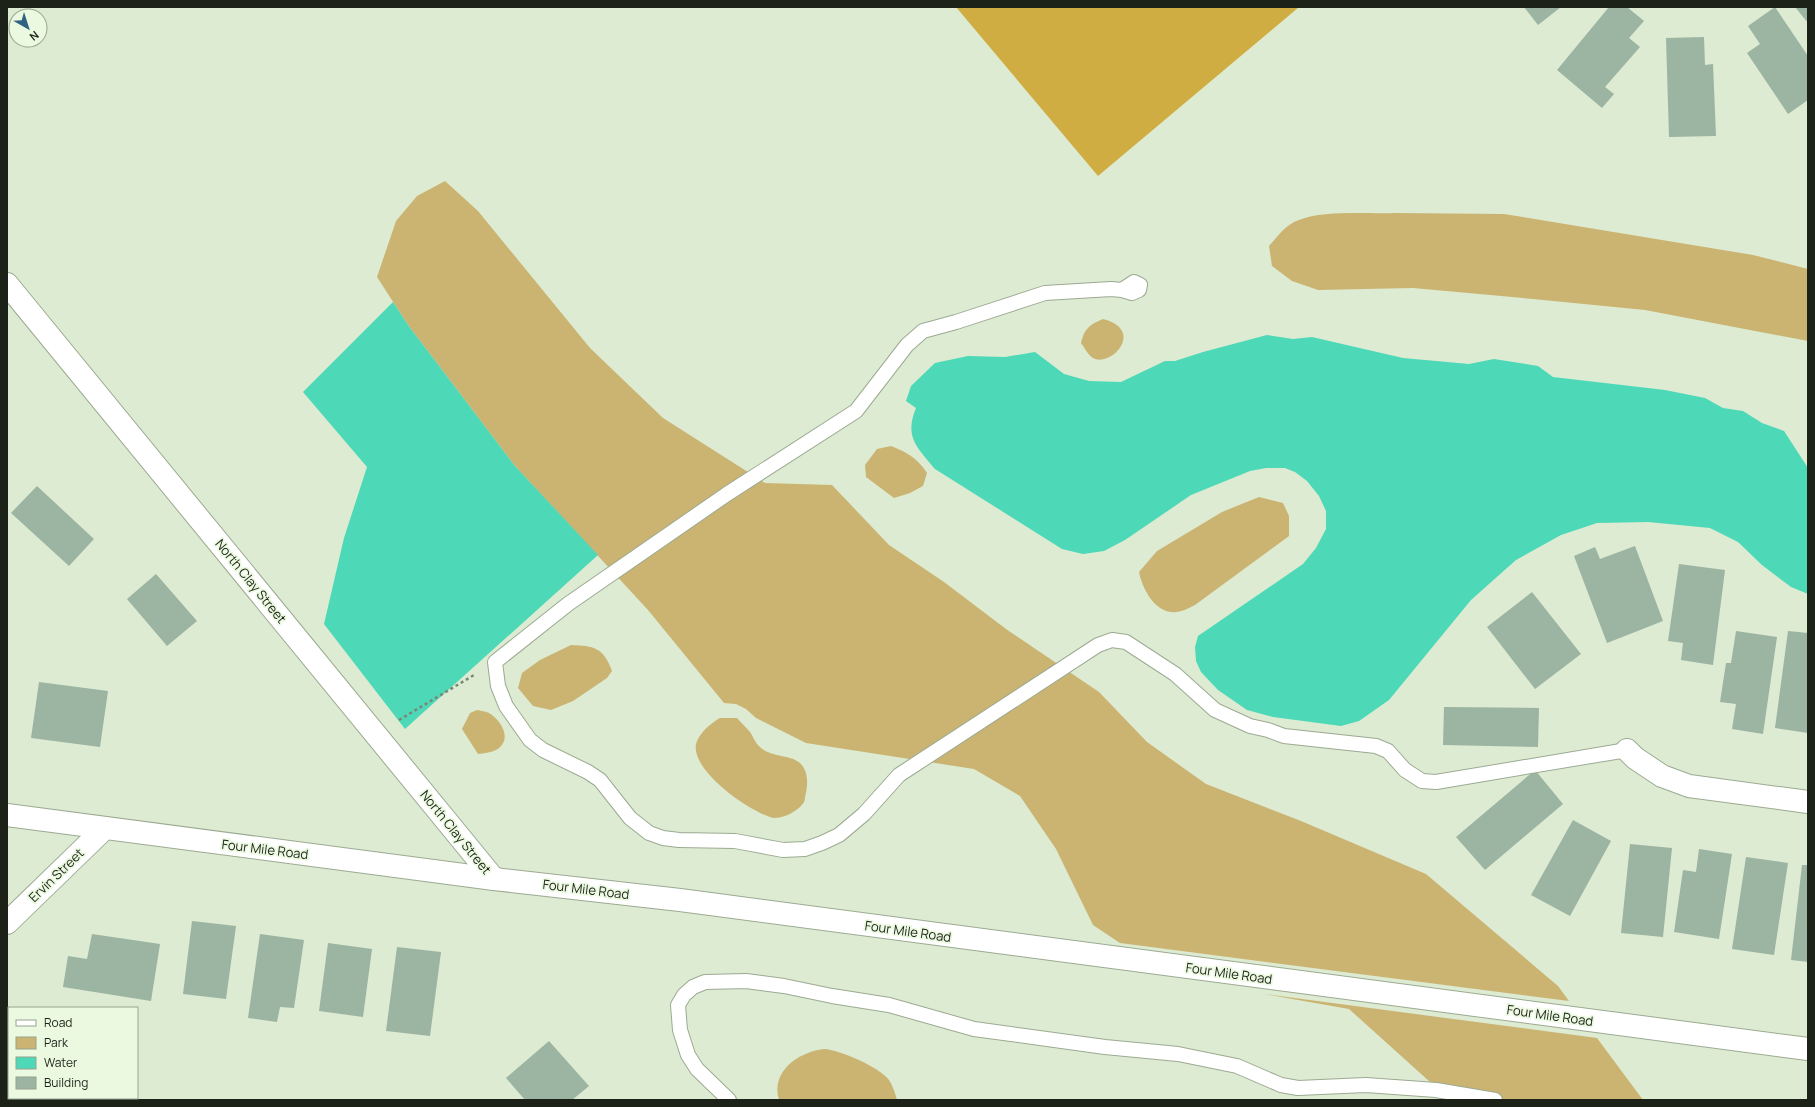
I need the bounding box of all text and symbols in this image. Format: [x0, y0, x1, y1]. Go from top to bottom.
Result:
north arrow [8, 8, 48, 48]
text: N [27, 28, 42, 45]
street label: North Clay Street [211, 535, 291, 627]
street label: North Clay Street [416, 786, 496, 878]
street label: Four Mile Road [221, 835, 309, 863]
street label: Ervin Street [24, 844, 88, 906]
street label: Four Mile Road [542, 875, 630, 903]
street label: Four Mile Road [864, 916, 952, 946]
street label: Four Mile Road [1185, 958, 1273, 988]
street label: Four Mile Road [1506, 1000, 1594, 1030]
legend [8, 1007, 138, 1099]
text: Road [44, 1014, 72, 1031]
text: Park [44, 1034, 69, 1051]
text: Water [44, 1054, 78, 1071]
text: Building [44, 1074, 88, 1091]

